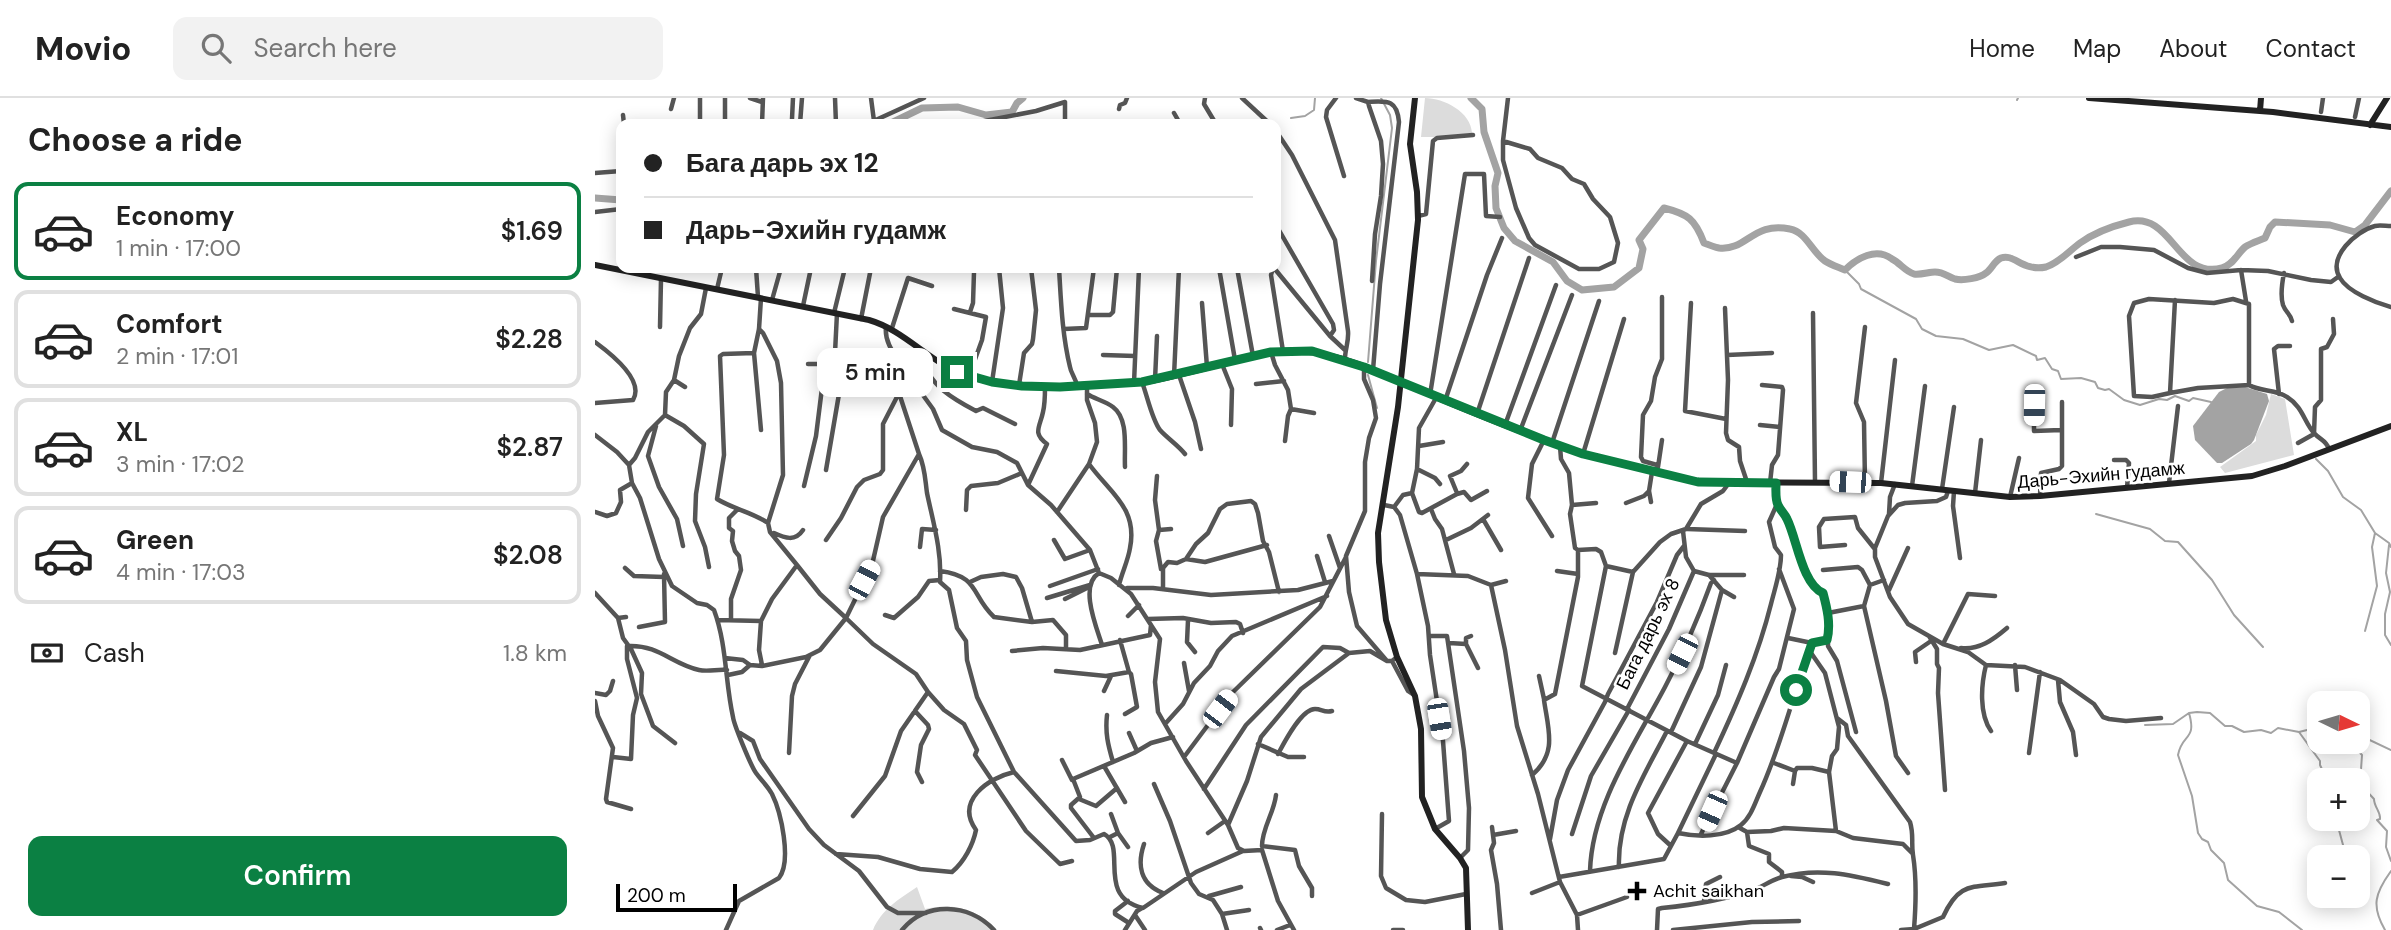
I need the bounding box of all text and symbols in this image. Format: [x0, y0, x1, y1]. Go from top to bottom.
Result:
search box [173, 17, 663, 80]
text: Movio [35, 27, 131, 70]
icon: search [197, 29, 235, 67]
text: Search here [253, 31, 397, 65]
text: Home [1969, 33, 2035, 64]
text: Map [2073, 33, 2121, 64]
text: About [2159, 33, 2228, 64]
text: Contact [2266, 33, 2356, 64]
text: Choose a ride [28, 119, 243, 161]
text: Бага дарь эх 12 [686, 146, 879, 180]
text: Economy [116, 199, 234, 233]
icon: car [32, 200, 95, 263]
text: Дарь-Эхийн гудамж [686, 213, 946, 247]
text: $1.69 [501, 214, 563, 248]
text: 1 min · 17:00 [116, 233, 241, 263]
text: Comfort [116, 307, 222, 341]
icon: car [32, 308, 95, 371]
text: $2.28 [495, 322, 563, 356]
text: 2 min · 17:01 [116, 341, 238, 371]
callout: 5 min [817, 348, 933, 396]
route end [941, 356, 973, 388]
text: 5 min [844, 357, 906, 387]
car [2024, 384, 2045, 426]
text: XL [116, 415, 148, 449]
icon: car [32, 416, 95, 479]
text: $2.87 [497, 430, 563, 464]
text: 3 min · 17:02 [116, 449, 245, 479]
street label: Дарь-Эхийн гудамж [2016, 456, 2186, 494]
car [1829, 471, 1872, 493]
text: Green [116, 523, 194, 557]
icon: car [32, 524, 95, 587]
text: $2.08 [493, 538, 563, 572]
text: 4 min · 17:03 [116, 557, 246, 587]
car [845, 557, 884, 603]
street label: Бага дарь эх 8 [1611, 574, 1685, 694]
car [1664, 631, 1701, 677]
icon: cash [28, 634, 66, 672]
text: Cash [84, 636, 145, 670]
text: 1.8 km [503, 638, 567, 668]
route start [1780, 674, 1812, 706]
car [1199, 686, 1242, 732]
north arrow [2307, 691, 2369, 754]
map controls [2307, 691, 2370, 908]
car [1426, 697, 1453, 741]
button: + [2307, 768, 2370, 831]
car [1694, 788, 1731, 834]
button: Confirm [28, 836, 567, 916]
button: − [2307, 845, 2370, 908]
place label: Achit saikhan [1653, 879, 1764, 903]
scale bar [616, 881, 737, 913]
marker: Achit saikhan [1627, 881, 1647, 901]
text: 200 m [627, 883, 686, 908]

